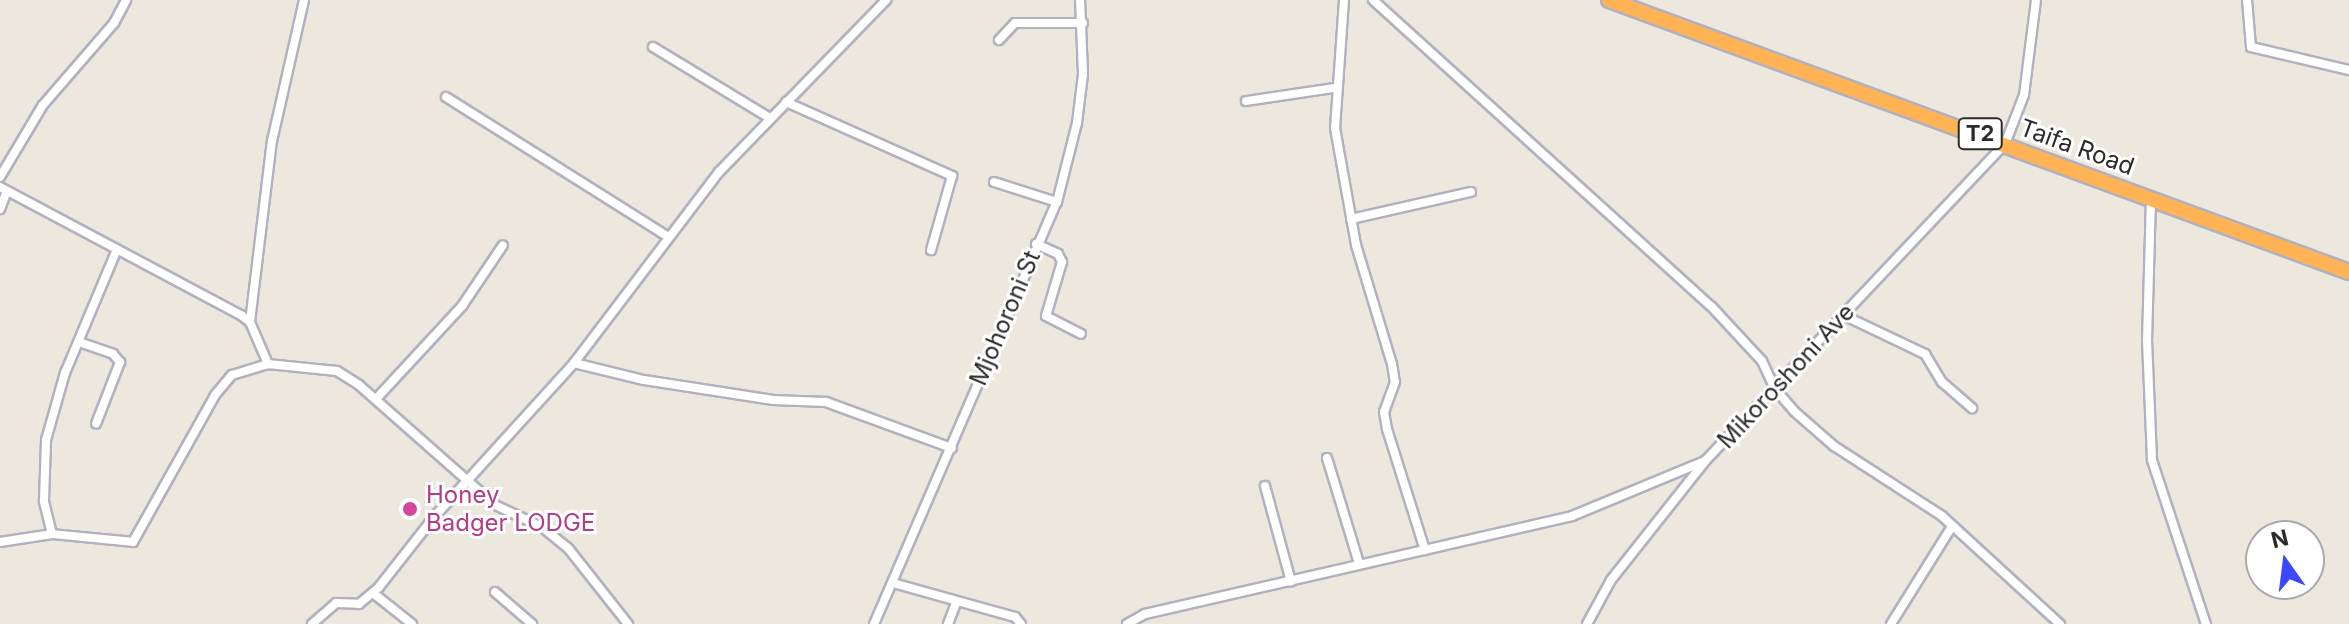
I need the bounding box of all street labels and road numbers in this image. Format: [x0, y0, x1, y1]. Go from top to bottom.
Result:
street label: Taifa Road [2016, 113, 2138, 181]
road number: T2 [1956, 116, 2004, 152]
street label: Mjohoroni St [964, 246, 1046, 390]
street label: Mikoroshoni Ave [1712, 298, 1860, 454]

